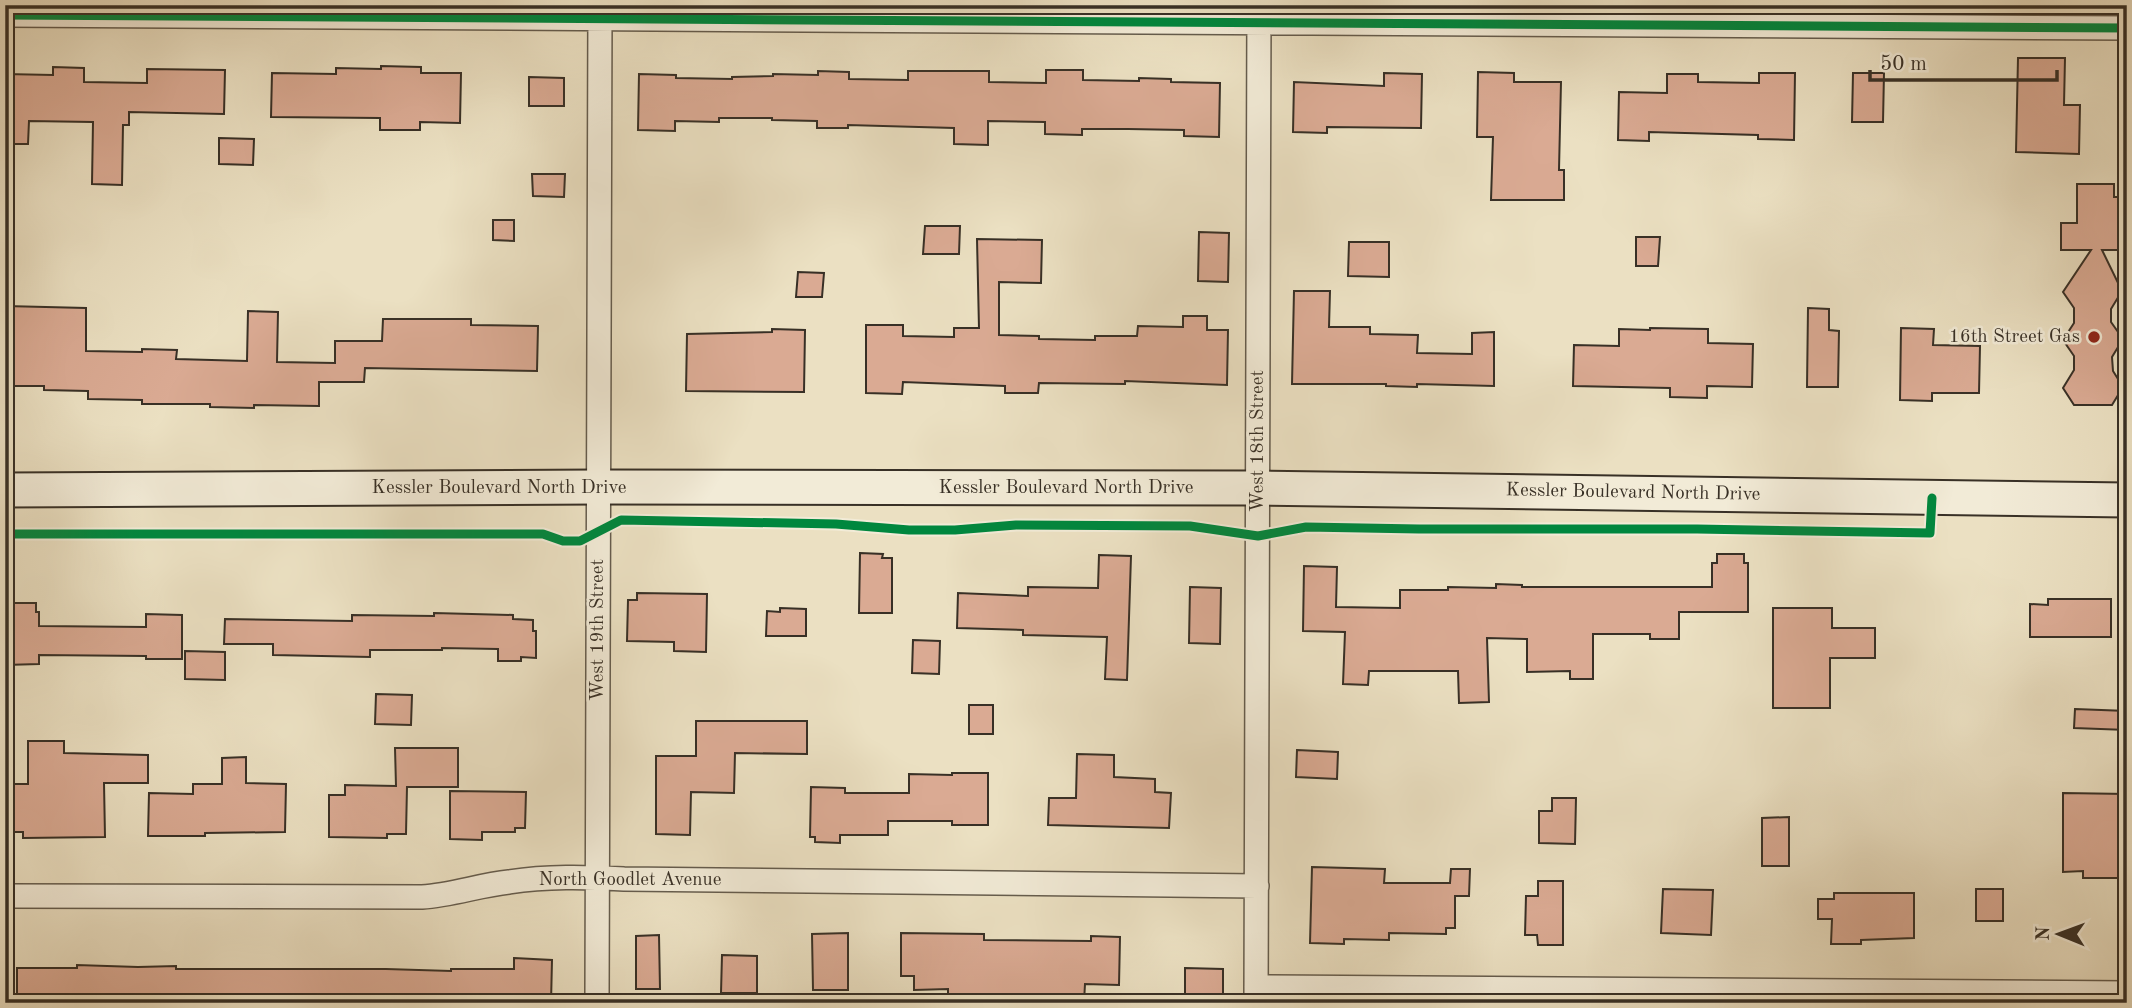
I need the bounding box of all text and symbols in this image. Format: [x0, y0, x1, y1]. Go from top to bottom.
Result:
scale bar [1870, 38, 2057, 82]
text: 50 m [1880, 54, 1927, 75]
place label: 16th Street Gas [1949, 328, 2080, 347]
marker: 16th Street Gas [2086, 329, 2102, 345]
street label: West 18th Street [1249, 370, 1268, 512]
street label: Kessler Boulevard North Drive [372, 479, 626, 498]
street label: Kessler Boulevard North Drive [939, 479, 1193, 498]
street label: Kessler Boulevard North Drive [1505, 481, 1761, 505]
street label: West 19th Street [589, 559, 608, 701]
street label: North Goodlet Avenue [539, 871, 721, 890]
north arrow [2024, 900, 2094, 970]
text: N [2035, 926, 2054, 941]

